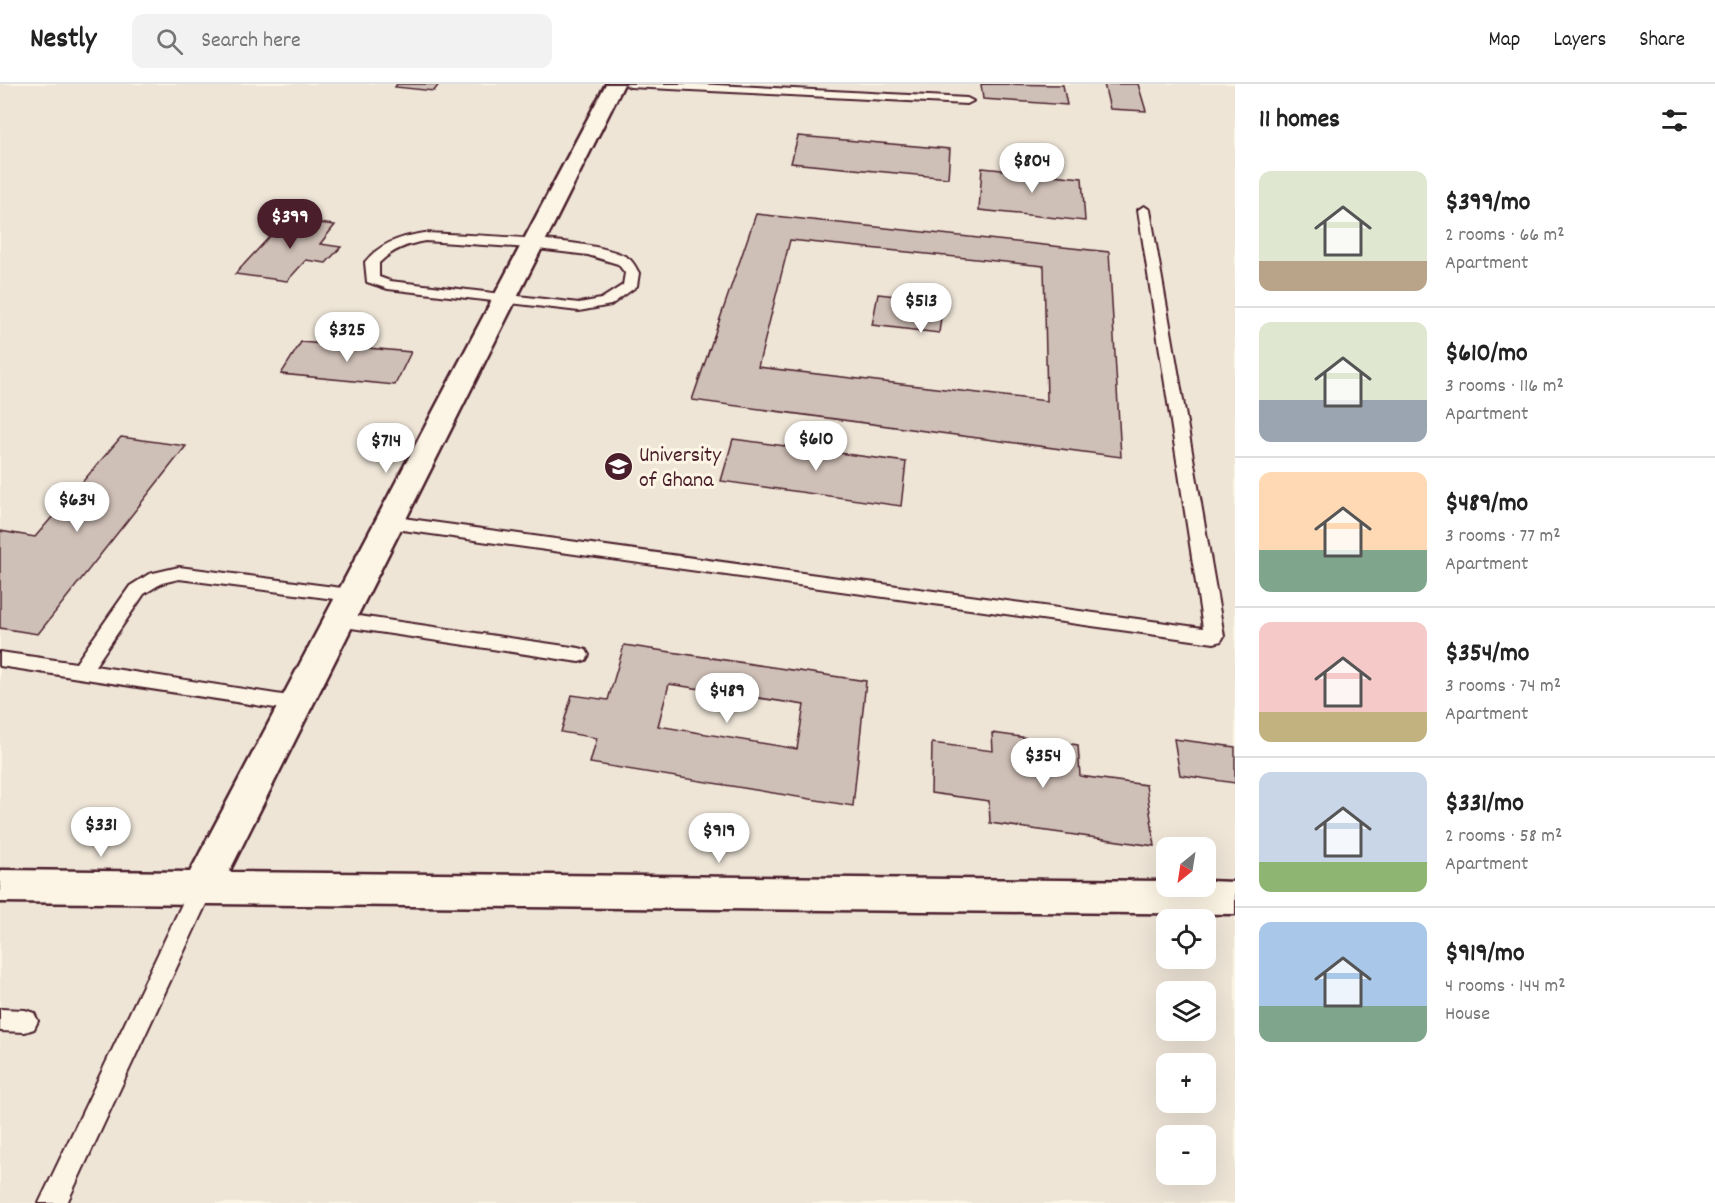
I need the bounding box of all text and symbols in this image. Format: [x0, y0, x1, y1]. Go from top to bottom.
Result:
search box [132, 14, 552, 68]
text: Nestly [30, 21, 96, 61]
icon: search [153, 25, 186, 58]
text: Search here [201, 26, 301, 57]
text: Map [1489, 26, 1520, 56]
text: Layers [1553, 26, 1606, 56]
text: Share [1639, 26, 1685, 56]
text: 11 homes [1259, 102, 1340, 139]
icon: filters [1658, 104, 1691, 137]
pin: $804 [996, 143, 1068, 194]
text: $804 [1013, 148, 1051, 176]
text: $399/mo [1445, 185, 1530, 222]
icon: home [1307, 195, 1379, 267]
pin: $399 [254, 199, 326, 250]
text: $399 [271, 204, 309, 232]
text: 2 rooms · 66 m² [1445, 222, 1565, 250]
text: Apartment [1445, 250, 1528, 278]
pin: $513 [885, 283, 957, 334]
text: $513 [905, 288, 937, 316]
pin: $325 [311, 312, 383, 363]
text: $325 [328, 317, 366, 345]
text: $610/mo [1445, 336, 1528, 373]
icon: home [1307, 346, 1379, 418]
text: 3 rooms · 116 m² [1445, 373, 1564, 401]
text: Apartment [1445, 401, 1528, 429]
pin: $610 [780, 421, 852, 472]
pin: $714 [350, 423, 422, 474]
text: $610 [798, 426, 834, 454]
text: $714 [371, 428, 401, 456]
place label: University of Ghana [639, 441, 722, 497]
school or university icon: University of Ghana [602, 450, 634, 482]
pin: $634 [41, 482, 113, 533]
text: $489/mo [1445, 486, 1528, 523]
text: $634 [58, 487, 96, 515]
icon: home [1307, 496, 1379, 568]
text: 3 rooms · 77 m² [1445, 523, 1561, 551]
text: Apartment [1445, 551, 1528, 579]
text: $354/mo [1445, 636, 1529, 673]
icon: home [1307, 646, 1379, 718]
pin: $489 [691, 673, 763, 724]
text: 3 rooms · 74 m² [1445, 673, 1561, 701]
text: $489 [709, 678, 745, 706]
text: Apartment [1445, 701, 1528, 729]
pin: $354 [1007, 738, 1079, 789]
text: $354 [1025, 743, 1061, 771]
text: $331/mo [1445, 786, 1524, 823]
icon: home [1307, 796, 1379, 868]
pin: $331 [65, 807, 137, 858]
text: $331 [85, 812, 117, 840]
pin: $919 [683, 813, 755, 864]
text: $919 [703, 818, 735, 846]
text: 2 rooms · 58 m² [1445, 823, 1562, 851]
north arrow [1156, 837, 1216, 897]
map controls [1156, 837, 1216, 1185]
text: Apartment [1445, 851, 1528, 879]
button: locate [1156, 909, 1216, 969]
text: $919/mo [1445, 936, 1525, 973]
icon: home [1307, 946, 1379, 1018]
text: 4 rooms · 144 m² [1445, 973, 1566, 1001]
button: layers [1156, 981, 1216, 1041]
text: House [1445, 1001, 1490, 1029]
button: + [1156, 1053, 1216, 1113]
button: − [1156, 1125, 1216, 1185]

